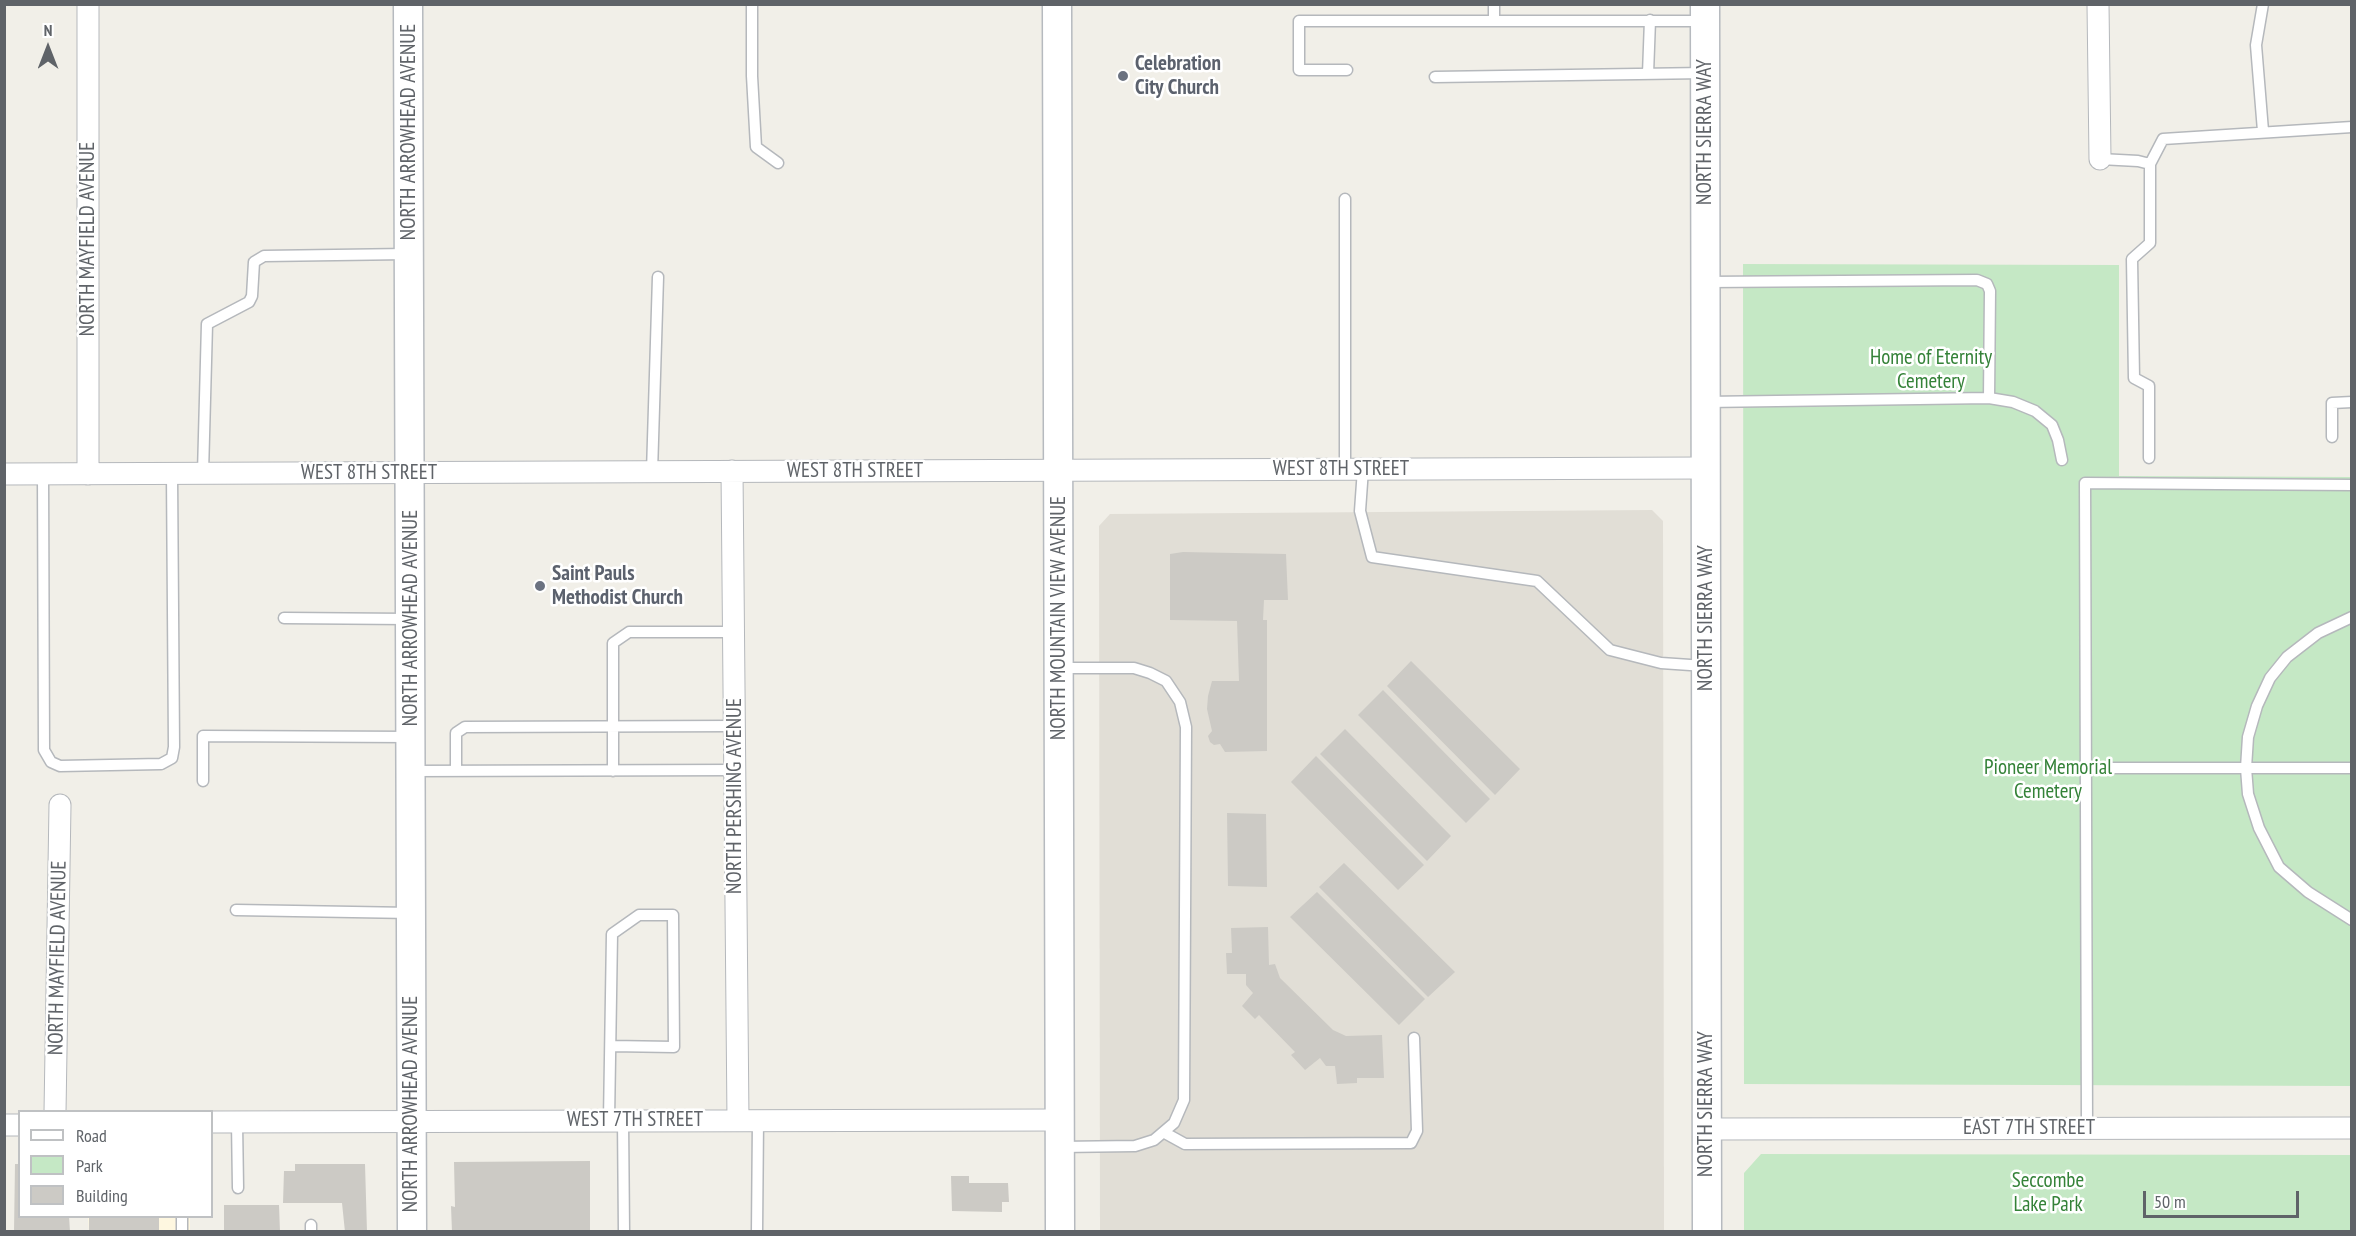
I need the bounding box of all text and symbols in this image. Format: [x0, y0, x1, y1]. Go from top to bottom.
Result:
north arrow [18, 18, 78, 78]
text: N [44, 20, 52, 40]
street label: NORTH ARROWHEAD AVENUE [396, 24, 422, 240]
place label: Celebration City Church [1135, 51, 1221, 101]
street label: NORTH SIERRA WAY [1692, 59, 1718, 205]
marker: Celebration City Church [1116, 69, 1130, 83]
street label: NORTH MAYFIELD AVENUE [75, 142, 101, 336]
park label: Home of Eternity Cemetery [1870, 345, 1992, 395]
street label: WEST 8TH STREET [1273, 456, 1409, 482]
street label: WEST 8TH STREET [787, 458, 923, 484]
street label: WEST 8TH STREET [301, 460, 437, 486]
street label: NORTH MOUNTAIN VIEW AVENUE [1046, 496, 1072, 740]
street label: NORTH ARROWHEAD AVENUE [398, 510, 424, 726]
street label: NORTH SIERRA WAY [1693, 545, 1719, 691]
place label: Saint Pauls Methodist Church [552, 561, 683, 611]
marker: Saint Pauls Methodist Church [533, 579, 547, 593]
street label: NORTH PERSHING AVENUE [722, 698, 748, 894]
park label: Pioneer Memorial Cemetery [1984, 755, 2112, 805]
street label: NORTH MAYFIELD AVENUE [44, 861, 72, 1055]
street label: NORTH ARROWHEAD AVENUE [398, 996, 424, 1212]
street label: NORTH SIERRA WAY [1693, 1031, 1719, 1177]
street label: WEST 7TH STREET [567, 1107, 703, 1133]
legend [18, 1110, 213, 1218]
street label: EAST 7TH STREET [1963, 1115, 2095, 1141]
text: Road [76, 1124, 107, 1147]
text: Park [76, 1154, 103, 1177]
park label: Seccombe Lake Park [2012, 1168, 2084, 1218]
scale bar [2146, 1179, 2302, 1217]
text: Building [76, 1184, 128, 1207]
text: 50 m [2154, 1190, 2186, 1213]

